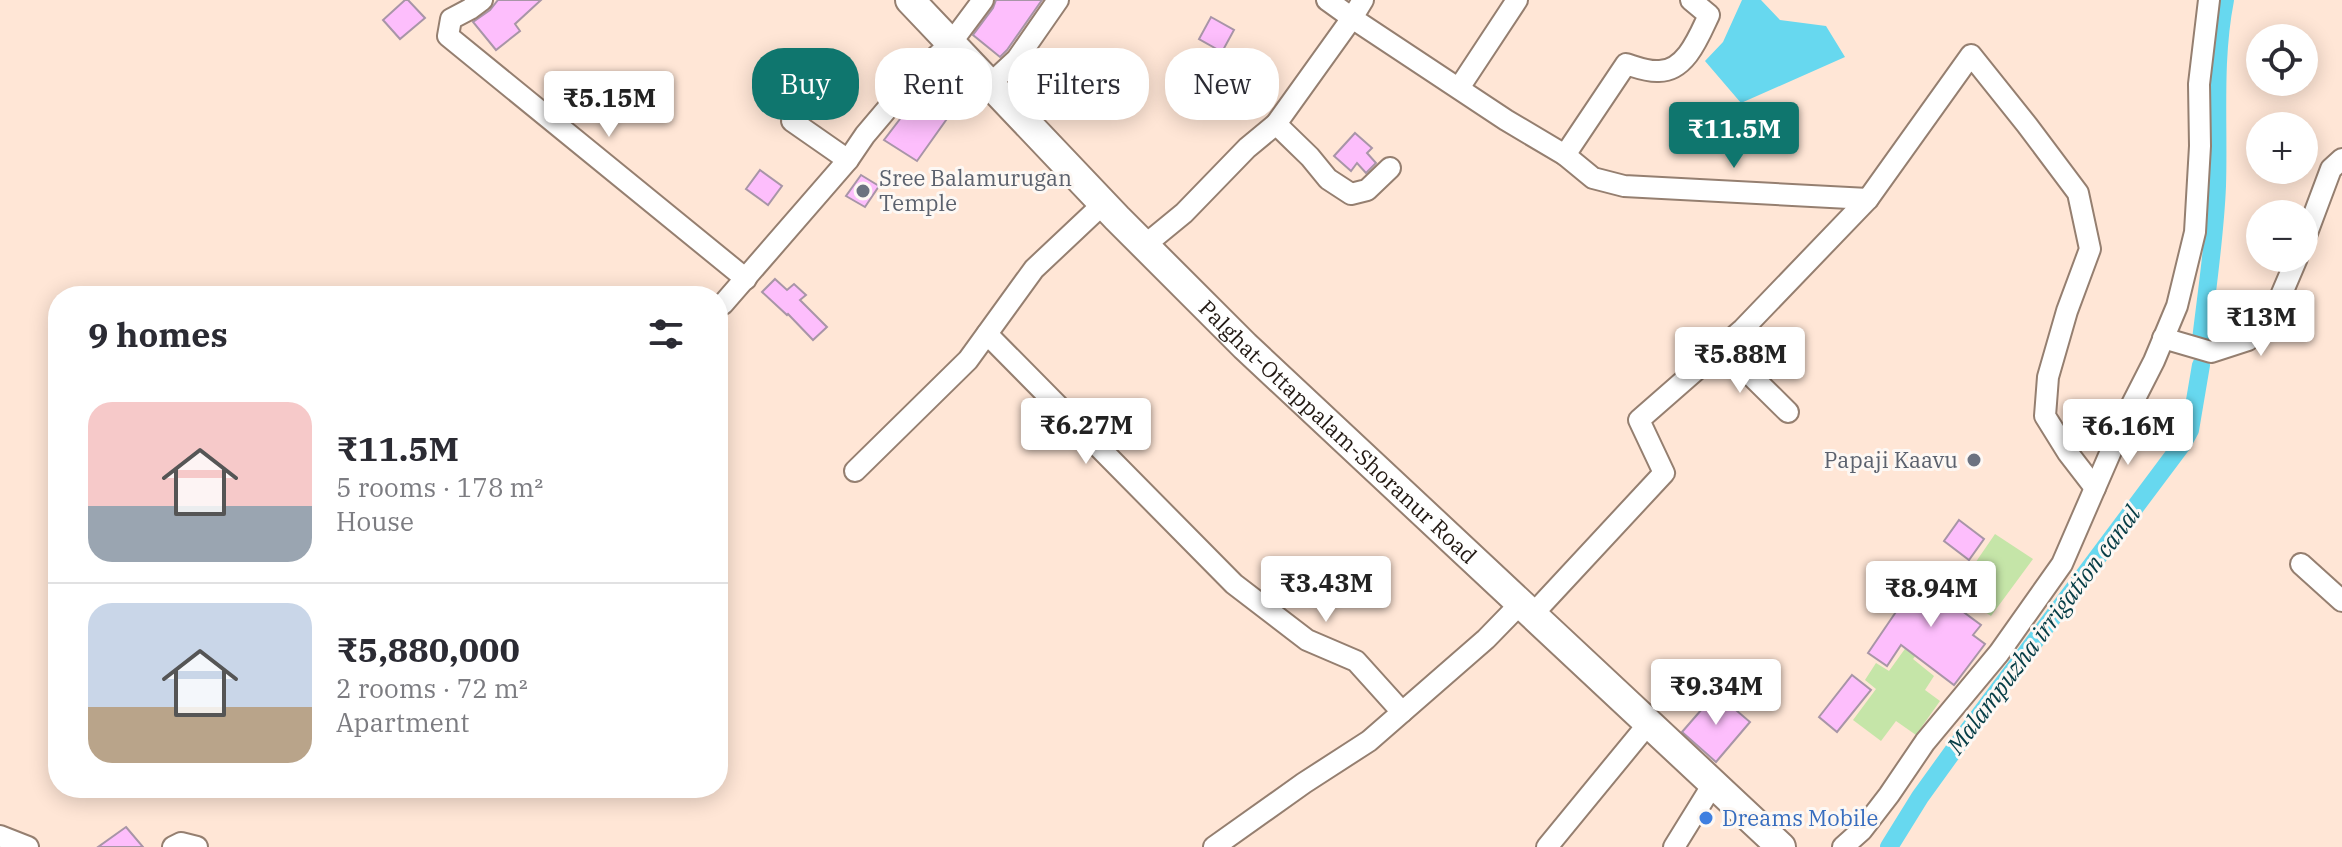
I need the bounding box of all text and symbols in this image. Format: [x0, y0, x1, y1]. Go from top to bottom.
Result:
map controls [2246, 24, 2318, 272]
button: locate [2246, 24, 2318, 96]
chip: Buy [752, 48, 859, 120]
chip: Rent [875, 48, 992, 120]
chip: Filters [1008, 48, 1149, 120]
chip: New [1165, 48, 1279, 120]
pin: ₹5.15M [544, 71, 674, 139]
text: ₹5.15M [562, 80, 656, 114]
pin: ₹11.5M [1669, 102, 1799, 170]
text: ₹11.5M [1687, 111, 1781, 145]
button: + [2246, 112, 2318, 184]
place label: Sree Balamurugan Temple [879, 163, 1072, 217]
marker: Sree Balamurugan Temple [854, 182, 872, 200]
button: − [2246, 200, 2318, 272]
pin: ₹13M [2214, 290, 2308, 358]
street label: Palghat-Ottappalam-Shoranur Road [1193, 293, 1483, 570]
text: ₹13M [2225, 299, 2297, 333]
text: 9 homes [88, 312, 228, 356]
icon: filters [644, 312, 688, 356]
pin: ₹5.88M [1675, 327, 1805, 395]
text: ₹5.88M [1693, 336, 1787, 370]
pin: ₹6.27M [1021, 398, 1151, 466]
pin: ₹6.16M [2063, 399, 2193, 467]
text: ₹6.27M [1039, 407, 1133, 441]
text: ₹6.16M [2081, 408, 2175, 442]
text: ₹11.5M [336, 426, 459, 470]
icon: home [152, 434, 248, 530]
place label: Papaji Kaavu [1824, 445, 1958, 474]
marker: Papaji Kaavu [1965, 451, 1983, 469]
text: 5 rooms · 178 m² [336, 470, 543, 504]
water label: Malampuzha irrigation canal [1939, 498, 2148, 761]
text: House [336, 504, 414, 538]
pin: ₹3.43M [1261, 556, 1391, 624]
pin: ₹8.94M [1866, 561, 1996, 629]
text: ₹3.43M [1279, 565, 1373, 599]
text: ₹8.94M [1884, 570, 1978, 604]
text: ₹5,880,000 [336, 627, 520, 671]
icon: home [152, 635, 248, 731]
pin: ₹9.34M [1651, 659, 1781, 727]
text: ₹9.34M [1669, 668, 1763, 702]
text: 2 rooms · 72 m² [336, 671, 528, 705]
text: Apartment [336, 705, 469, 739]
place label: Dreams Mobile [1722, 803, 1878, 832]
marker: Dreams Mobile [1697, 809, 1715, 827]

